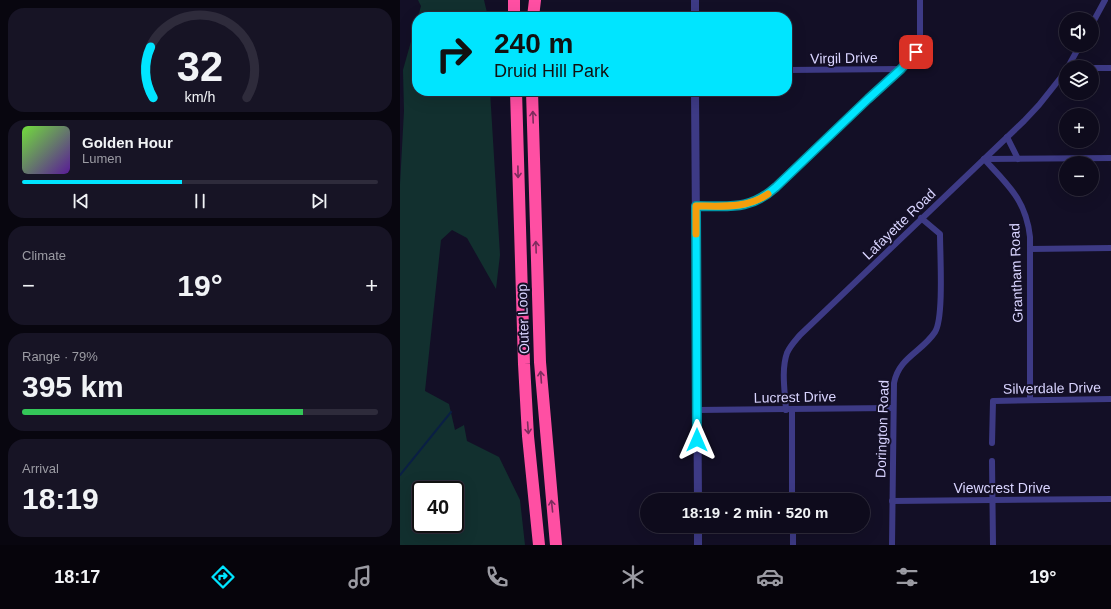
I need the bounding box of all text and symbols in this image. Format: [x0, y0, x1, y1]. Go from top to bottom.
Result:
map controls [1059, 12, 1099, 196]
button: sound [1059, 12, 1099, 52]
icon: right [428, 28, 480, 80]
text: 240 m [494, 28, 573, 59]
pin [899, 35, 933, 69]
icon: arrive [905, 41, 927, 63]
text: 32 [177, 43, 223, 90]
street label: Virgil Drive [810, 49, 878, 67]
button: layers [1059, 60, 1099, 100]
text: Druid Hill Park [494, 61, 609, 81]
text: km/h [185, 89, 216, 105]
button: + [1059, 108, 1099, 148]
one-way arrow [529, 111, 536, 124]
text: Golden Hour [82, 134, 173, 151]
text: Lumen [82, 151, 122, 166]
button: − [1059, 156, 1099, 196]
one-way arrow [515, 165, 522, 178]
street label: Lafayette Road [859, 185, 939, 263]
icon: previous [70, 190, 92, 212]
icon: pause [189, 190, 211, 212]
icon: next [308, 190, 330, 212]
street label: Grantham Road [1006, 223, 1026, 323]
one-way arrow [532, 241, 540, 254]
text: Climate [22, 248, 66, 263]
text: 19° [177, 269, 223, 302]
text: − [22, 273, 35, 298]
text: + [365, 273, 378, 298]
street label: Outer Loop [514, 284, 532, 354]
text: Range · 79% [22, 349, 98, 364]
text: 395 km [22, 370, 124, 403]
one-way arrow [537, 371, 544, 384]
street label: Silverdale Drive [1003, 379, 1101, 397]
street label: Dorington Road [872, 380, 892, 478]
street label: Lucrest Drive [754, 388, 837, 406]
position arrow [676, 419, 718, 461]
one-way arrow [524, 421, 531, 434]
text: Arrival [22, 461, 59, 476]
street label: Viewcrest Drive [954, 480, 1051, 496]
speed limit sign: 40 [412, 481, 464, 533]
text: 18:19 [22, 482, 99, 515]
one-way arrow [548, 500, 555, 513]
text: 18:19 · 2 min · 520 m [682, 504, 828, 521]
icon: directions [209, 563, 237, 591]
icon: music [346, 563, 374, 591]
icon: phone [483, 563, 511, 591]
icon: climate [619, 563, 647, 591]
icon: car [756, 563, 784, 591]
icon: filters [893, 563, 921, 591]
text: 18:17 [54, 567, 100, 587]
text: 19° [1029, 567, 1057, 587]

